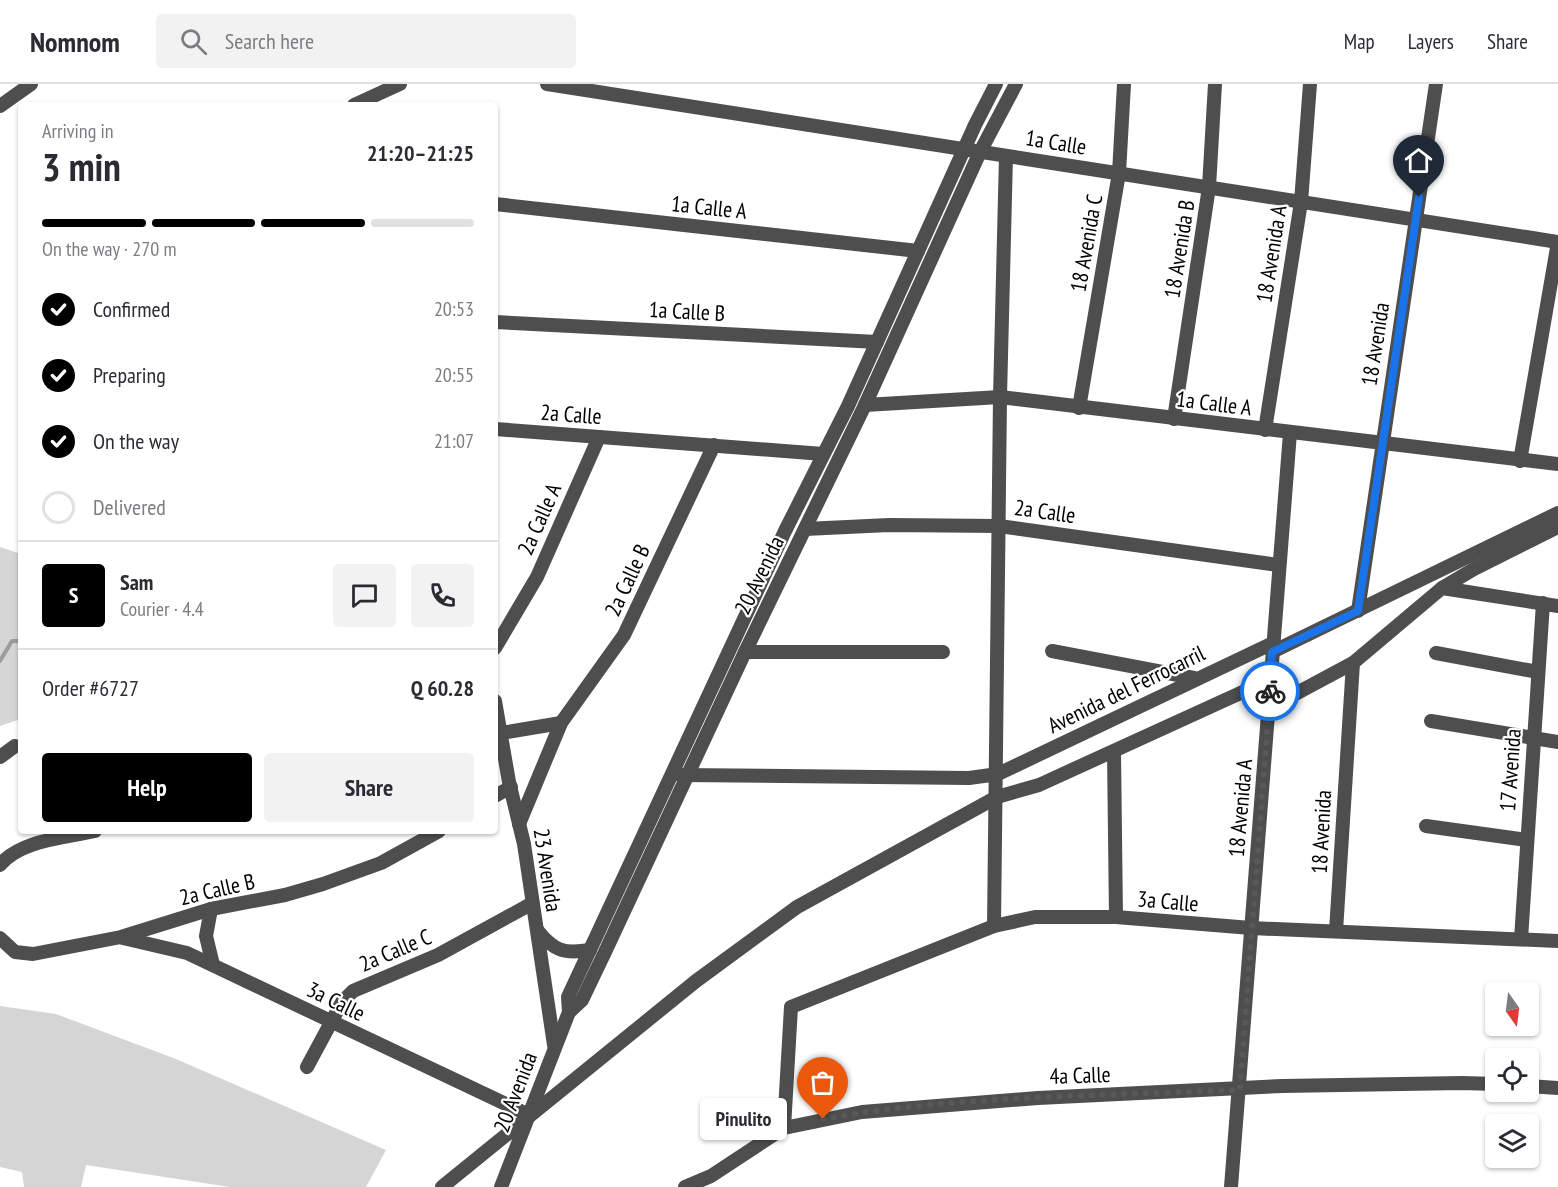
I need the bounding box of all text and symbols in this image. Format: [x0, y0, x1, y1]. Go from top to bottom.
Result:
search box [156, 14, 576, 68]
text: Nomnom [30, 23, 120, 60]
icon: search [177, 25, 210, 58]
text: Search here [225, 27, 314, 55]
text: Map [1344, 28, 1375, 55]
text: Layers [1408, 28, 1454, 55]
text: Share [1487, 28, 1528, 55]
text: Arriving in [42, 118, 114, 144]
street label: 1a Calle [1024, 123, 1088, 161]
pin [1393, 135, 1444, 197]
text: 21:20–21:25 [367, 139, 474, 167]
text: 3 min [42, 141, 121, 192]
icon: home [1402, 144, 1435, 177]
street label: 1a Calle A [670, 189, 749, 225]
street label: 18 Avenida C [1064, 192, 1108, 294]
street label: 18 Avenida B [1157, 198, 1201, 300]
street label: 18 Avenida A [1249, 203, 1293, 305]
text: On the way · 270 m [42, 236, 177, 262]
icon: check [42, 293, 75, 326]
text: Confirmed [93, 295, 170, 323]
street label: 1a Calle B [648, 295, 726, 327]
text: 20:53 [434, 296, 474, 322]
street label: 18 Avenida [1355, 300, 1395, 388]
icon: check [42, 359, 75, 392]
text: Preparing [93, 361, 166, 389]
text: 20:55 [434, 362, 474, 388]
street label: 1a Calle A [1175, 384, 1254, 422]
street label: 2a Calle [539, 398, 603, 430]
icon: check [42, 425, 75, 458]
text: On the way [93, 427, 179, 455]
text: 21:07 [434, 428, 474, 454]
street label: 2a Calle A [511, 478, 567, 559]
text: Delivered [93, 493, 166, 521]
street label: 2a Calle [1013, 493, 1077, 529]
street label: 20 Avenida [728, 531, 790, 619]
street label: 2a Calle B [598, 539, 656, 621]
button: chat [333, 564, 396, 627]
button: phone [411, 564, 474, 627]
text: Sam [120, 568, 153, 596]
text: S [69, 581, 78, 609]
text: Courier · 4.4 [120, 596, 204, 622]
street label: Avenida del Ferrocarril [1043, 638, 1210, 739]
courier [1240, 661, 1300, 721]
text: Order #6727 [42, 674, 139, 702]
text: Q 60.28 [411, 674, 474, 702]
icon: bike [1254, 675, 1287, 708]
street label: 17 Avenida [1493, 728, 1527, 812]
button: Help [42, 753, 252, 822]
button: Share [264, 753, 474, 822]
street label: 18 Avenida A [1222, 757, 1258, 858]
street label: 18 Avenida [1305, 789, 1337, 875]
street label: 23 Avenida [528, 826, 568, 914]
street label: 2a Calle B [177, 867, 257, 911]
street label: 3a Calle [1136, 884, 1200, 918]
street label: 2a Calle C [355, 922, 435, 978]
street label: 3a Calle [302, 975, 370, 1027]
north arrow [1485, 982, 1539, 1036]
map controls [1485, 982, 1539, 1168]
street label: 20 Avenida [487, 1048, 543, 1136]
button: locate [1485, 1048, 1539, 1102]
pin [797, 1057, 848, 1119]
street label: 4a Calle [1049, 1060, 1111, 1090]
icon: bag [806, 1066, 839, 1099]
callout: Pinulito [700, 1098, 787, 1140]
text: Pinulito [715, 1106, 772, 1132]
button: layers [1485, 1114, 1539, 1168]

